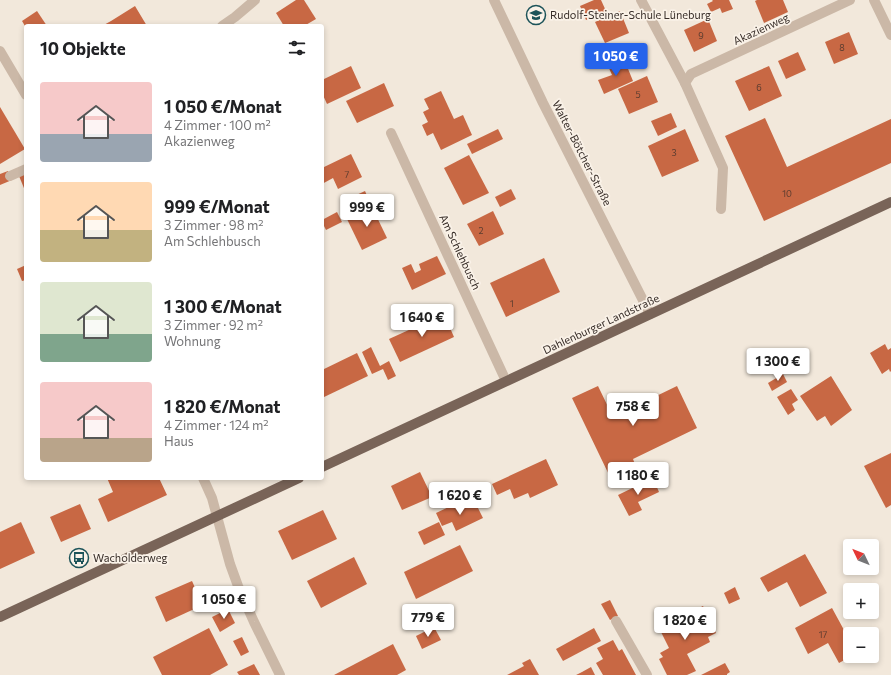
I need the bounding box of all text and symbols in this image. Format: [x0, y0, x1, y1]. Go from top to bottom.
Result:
school or university icon: Rudolf-Steiner-Schule Lüneburg [525, 4, 547, 26]
place label: Rudolf-Steiner-Schule Lüneburg [550, 8, 711, 21]
street label: Akazienweg [731, 10, 791, 47]
house number: 9 [698, 30, 704, 41]
icon: filters [286, 37, 308, 59]
text: 10 Objekte [40, 38, 126, 59]
house number: 8 [839, 42, 845, 53]
pin: 1 050 € [579, 43, 653, 77]
text: 1 050 € [594, 48, 638, 64]
house number: 6 [756, 82, 762, 93]
house number: 5 [635, 89, 641, 100]
text: 1 050 €/Monat [164, 96, 282, 117]
icon: home [72, 98, 120, 146]
street label: Walter-Bötcher-Straße [550, 98, 615, 208]
text: 4 Zimmer · 100 m² [164, 117, 271, 133]
text: Akazienweg [164, 133, 235, 149]
house number: 3 [671, 147, 677, 158]
house number: 7 [345, 169, 350, 180]
house number: 10 [782, 188, 792, 199]
pin: 999 € [339, 194, 395, 228]
text: 999 €/Monat [164, 196, 270, 217]
icon: home [72, 198, 120, 246]
text: 999 € [349, 199, 385, 215]
street label: Am Schlehbusch [437, 212, 484, 292]
text: 3 Zimmer · 98 m² [164, 217, 264, 233]
house number: 2 [479, 225, 484, 236]
text: Am Schlehbusch [164, 233, 261, 249]
street label: Dahlenburger Landstraße [541, 291, 661, 356]
text: 1 300 €/Monat [164, 296, 282, 317]
icon: home [72, 298, 120, 346]
house number: 1 [510, 298, 514, 309]
pin: 1 640 € [385, 304, 459, 338]
text: 1 640 € [400, 309, 444, 325]
text: 3 Zimmer · 92 m² [164, 317, 263, 333]
text: Wohnung [164, 333, 221, 349]
pin: 1 300 € [741, 348, 815, 382]
text: 1 300 € [756, 353, 800, 369]
pin: 758 € [605, 393, 661, 427]
text: 1 820 €/Monat [164, 396, 281, 417]
icon: home [72, 398, 120, 446]
text: 758 € [616, 398, 650, 414]
text: 4 Zimmer · 124 m² [164, 417, 269, 433]
text: Haus [164, 433, 194, 449]
pin: 1 180 € [601, 462, 675, 496]
text: 1 180 € [617, 467, 659, 483]
pin: 1 620 € [423, 482, 497, 516]
text: 1 620 € [438, 487, 482, 503]
north arrow [843, 539, 879, 575]
map controls [843, 539, 879, 663]
bus stop icon: Wacholderweg [68, 547, 90, 569]
place label: Wacholderweg [93, 551, 167, 564]
button: + [843, 583, 879, 619]
pin: 1 050 € [187, 586, 261, 620]
text: 1 050 € [202, 591, 246, 607]
pin: 779 € [400, 604, 456, 638]
pin: 1 820 € [648, 607, 722, 641]
text: 779 € [411, 609, 445, 625]
text: 1 820 € [663, 612, 707, 628]
button: − [843, 627, 879, 663]
house number: 17 [819, 629, 828, 640]

